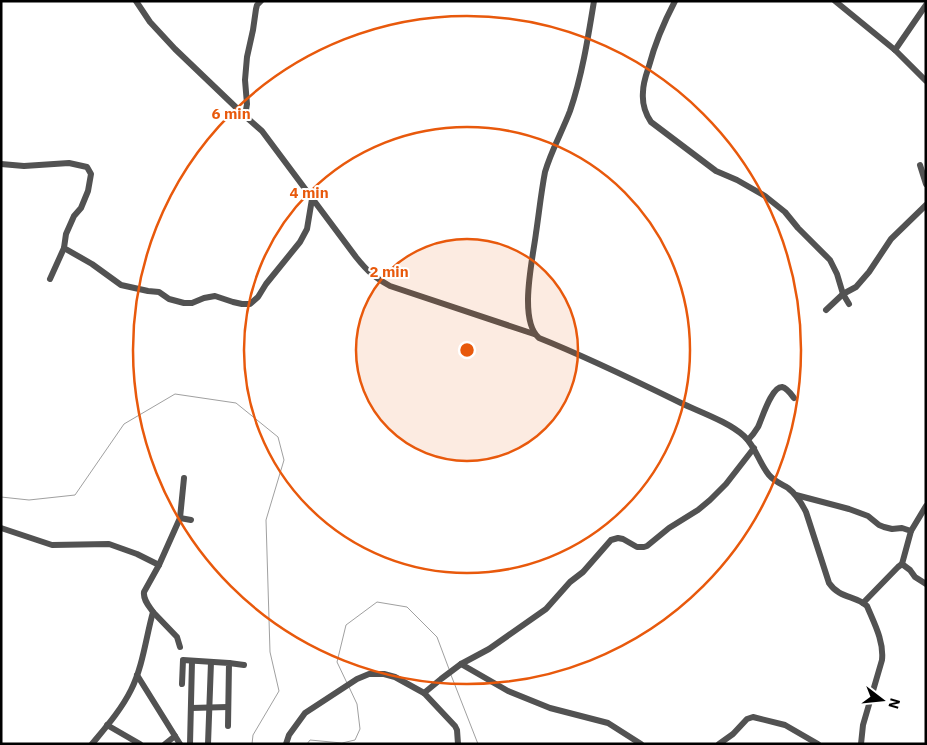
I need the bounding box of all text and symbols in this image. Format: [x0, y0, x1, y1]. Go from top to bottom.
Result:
text: 6 min [211, 104, 251, 123]
text: 4 min [289, 183, 329, 202]
text: 2 min [369, 262, 409, 281]
centre of rings [458, 341, 476, 359]
north arrow [857, 675, 907, 725]
text: N [884, 696, 905, 711]

